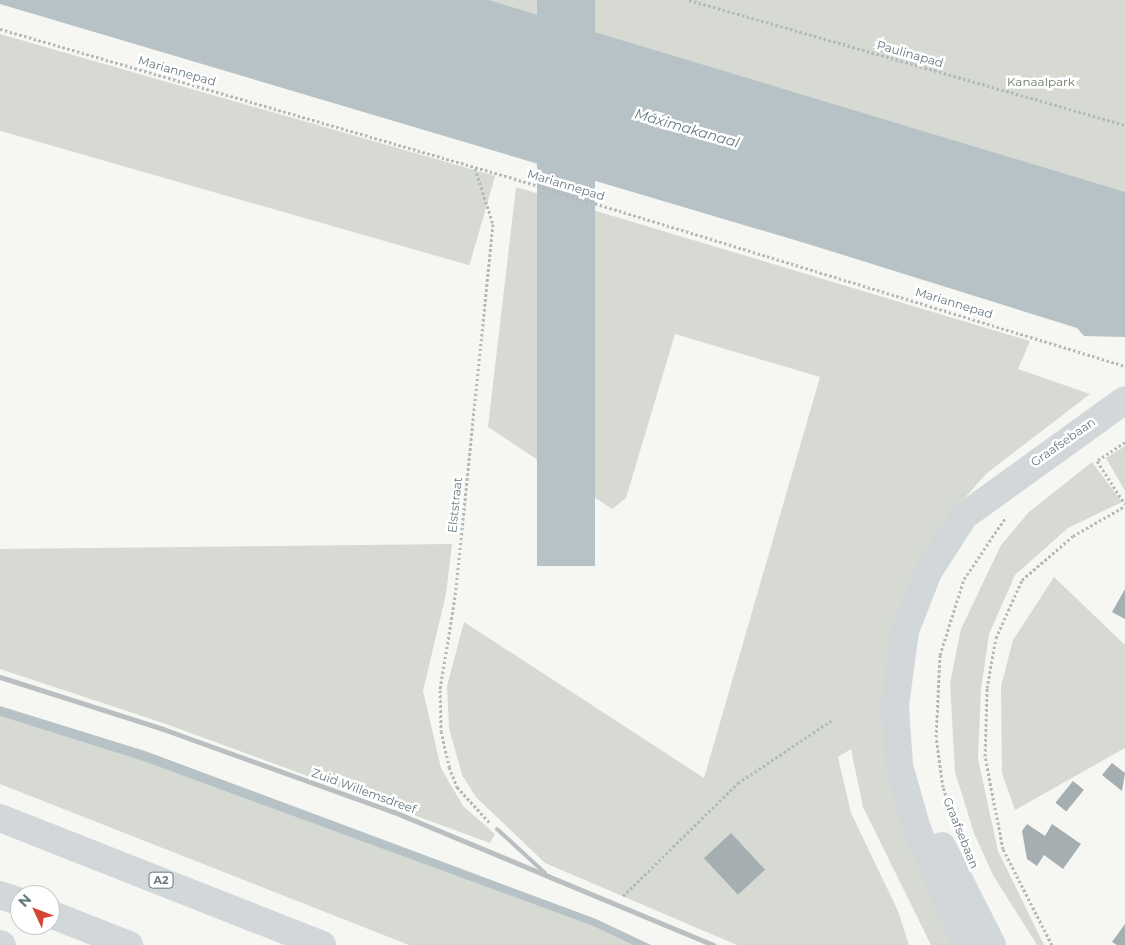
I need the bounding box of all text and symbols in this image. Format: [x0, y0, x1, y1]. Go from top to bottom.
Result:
street label: Paulinapad [875, 38, 945, 70]
street label: Mariannepad [136, 53, 218, 89]
park label: Kanaalpark [1007, 75, 1075, 89]
water label: Máximakanaal [633, 105, 741, 151]
street label: Mariannepad [525, 166, 607, 204]
street label: Mariannepad [913, 284, 995, 322]
street label: Graafsebaan [1028, 415, 1098, 469]
street label: Elststraat [445, 476, 465, 534]
street label: Zuid Willemsdreef [310, 765, 418, 817]
street label: Graafsebaan [940, 795, 982, 871]
road number: A2 [148, 872, 174, 888]
north arrow [10, 885, 60, 935]
text: N [14, 890, 35, 911]

